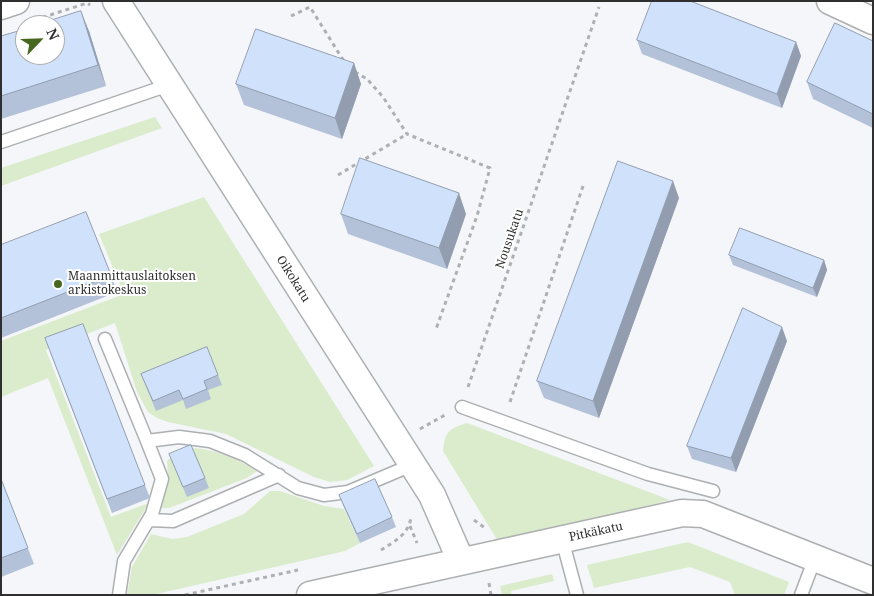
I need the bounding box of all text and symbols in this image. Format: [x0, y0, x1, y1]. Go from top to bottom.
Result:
north arrow [15, 15, 65, 65]
text: N [42, 25, 64, 43]
street label: Nousukatu [493, 207, 527, 271]
street label: Oikokatu [273, 253, 313, 305]
place label: Maanmittauslaitoksen arkistokeskus [68, 270, 196, 298]
marker: Maanmittauslaitoksen arkistokeskus [52, 278, 64, 290]
street label: Pitkäkatu [568, 519, 624, 545]

